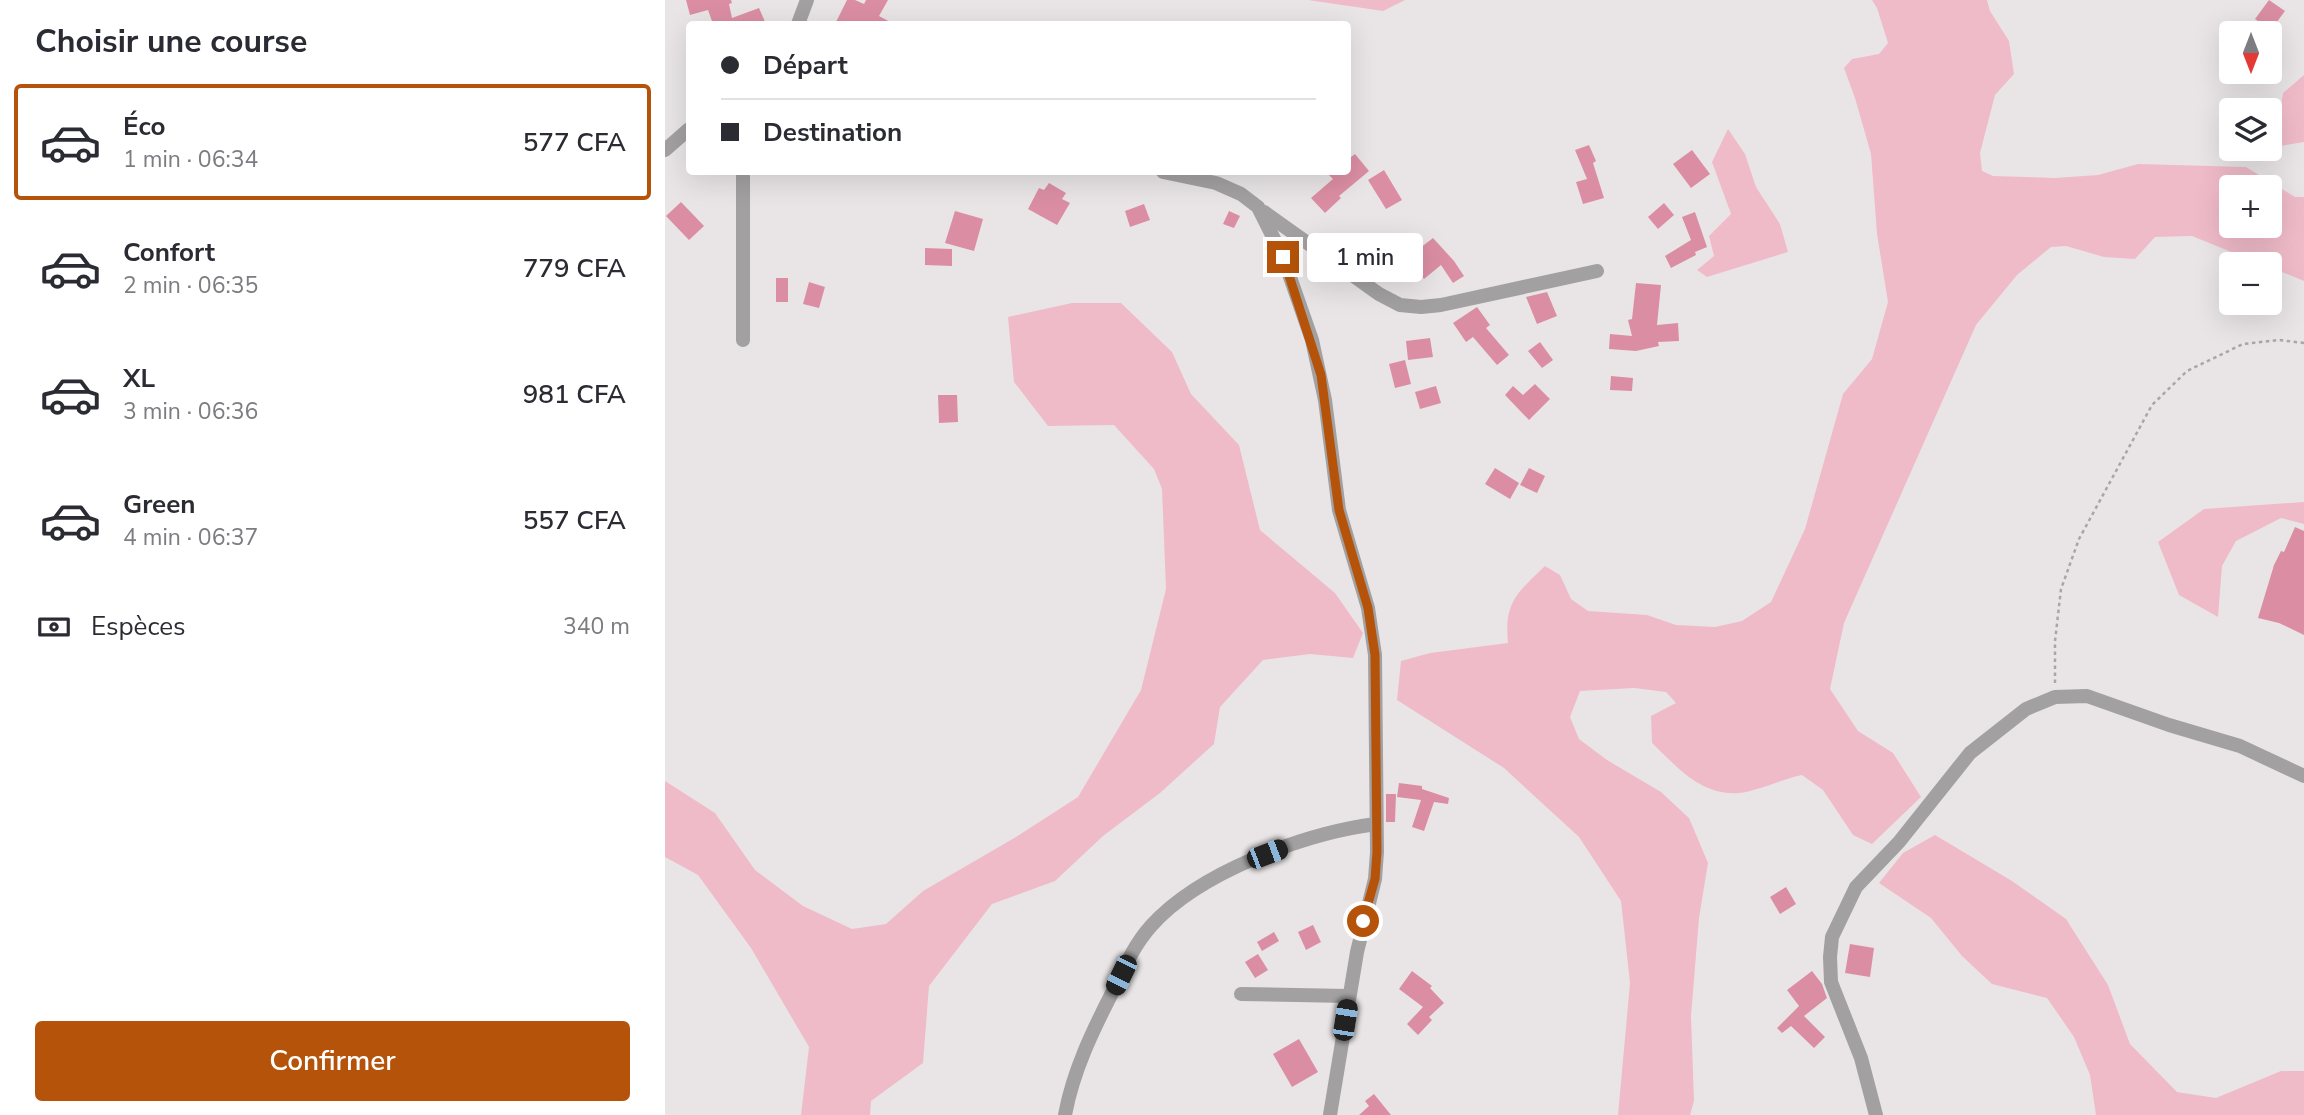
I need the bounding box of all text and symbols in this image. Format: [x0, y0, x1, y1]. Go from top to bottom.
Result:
text: Choisir une course [35, 20, 307, 63]
north arrow [2219, 21, 2282, 84]
map controls [2219, 21, 2282, 315]
text: Départ [763, 48, 848, 83]
button: layers [2219, 98, 2282, 161]
text: Éco [123, 109, 165, 144]
icon: car [39, 111, 102, 174]
text: Destination [763, 115, 902, 150]
text: 577 CFA [523, 125, 626, 160]
text: 1 min · 06:34 [123, 144, 258, 175]
button: + [2219, 175, 2282, 238]
callout: 1 min [1307, 232, 1423, 282]
text: Confort [123, 235, 215, 270]
icon: car [39, 237, 102, 300]
route end [1267, 241, 1299, 273]
text: 1 min [1336, 242, 1394, 273]
text: 779 CFA [523, 251, 626, 286]
button: − [2219, 252, 2282, 315]
text: 2 min · 06:35 [123, 270, 258, 301]
text: XL [123, 361, 155, 396]
icon: car [39, 363, 102, 426]
text: 981 CFA [523, 377, 626, 412]
text: 3 min · 06:36 [123, 396, 258, 427]
text: Green [123, 487, 196, 522]
icon: car [39, 489, 102, 552]
text: 557 CFA [523, 503, 626, 538]
text: 4 min · 06:37 [123, 522, 258, 553]
icon: cash [35, 608, 73, 646]
text: Espèces [91, 609, 186, 644]
text: 340 m [563, 611, 630, 642]
car [1244, 837, 1291, 871]
route start [1347, 905, 1379, 937]
car [1103, 952, 1140, 998]
car [1332, 998, 1359, 1042]
button: Confirmer [35, 1021, 630, 1101]

